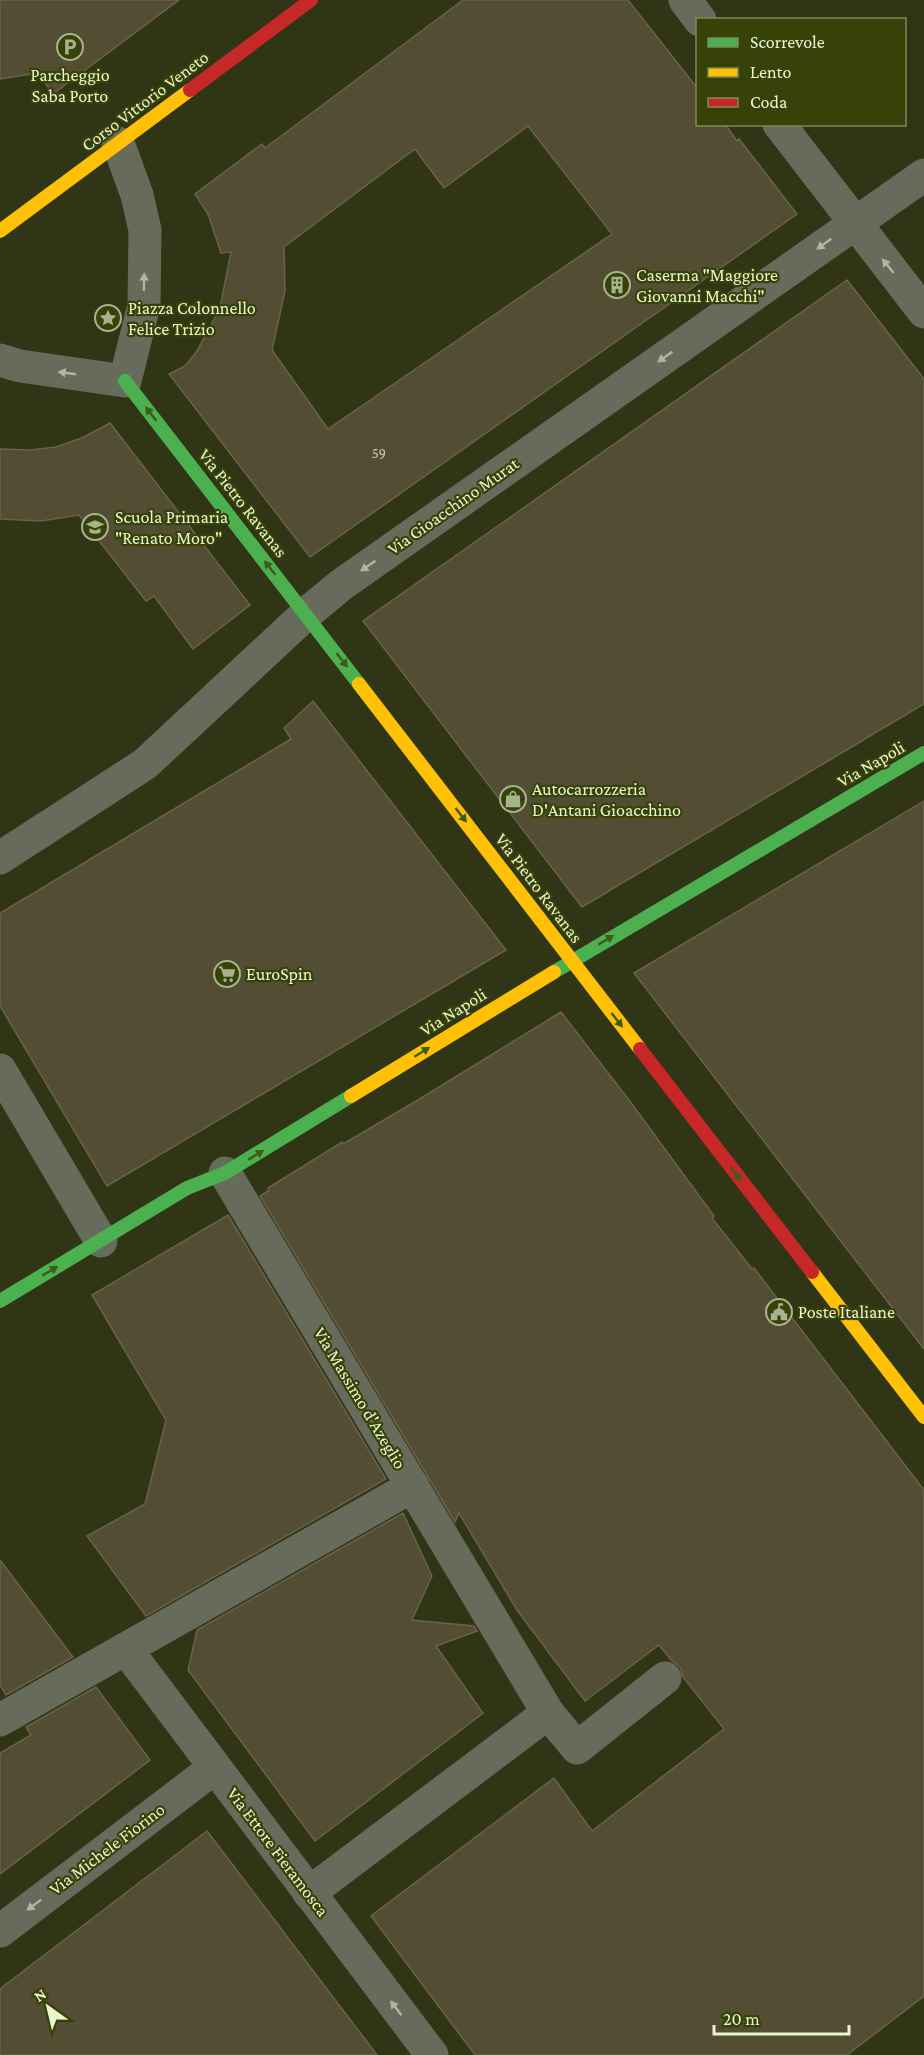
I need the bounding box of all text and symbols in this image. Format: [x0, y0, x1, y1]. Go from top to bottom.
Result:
legend [696, 18, 906, 126]
parking icon: Parcheggio Saba Porto [55, 32, 85, 62]
text: Scorrevole [750, 32, 825, 52]
street label: Corso Vittorio Veneto [78, 47, 212, 155]
text: Lento [750, 62, 791, 82]
place label: Parcheggio Saba Porto [30, 65, 110, 106]
text: Coda [750, 92, 787, 112]
one-way arrow [817, 238, 833, 250]
one-way arrow [882, 259, 895, 274]
place label: Caserma "Maggiore Giovanni Macchi" [636, 265, 778, 306]
building icon: Caserma "Maggiore Giovanni Macchi" [602, 270, 632, 300]
one-way arrow [139, 273, 149, 292]
place label: Piazza Colonnello Felice Trizio [128, 298, 256, 339]
place icon: Piazza Colonnello Felice Trizio [93, 303, 123, 333]
one-way arrow [658, 351, 674, 363]
one-way arrow [58, 368, 77, 377]
one-way arrow [145, 406, 157, 421]
street label: Via Pietro Ravanas [194, 445, 292, 561]
house number: 59 [372, 445, 386, 461]
street label: Via Gioacchino Murat [383, 453, 523, 559]
place label: Scuola Primaria "Renato Moro" [115, 507, 228, 548]
school or university icon: Scuola Primaria "Renato Moro" [80, 512, 110, 542]
one-way arrow [265, 560, 277, 575]
one-way arrow [361, 560, 377, 572]
one-way arrow [336, 652, 349, 668]
street label: Via Napoli [834, 737, 908, 791]
place label: Autocarrozzeria D'Antani Gioacchino [532, 779, 681, 820]
shop icon: Autocarrozzeria D'Antani Gioacchino [498, 784, 528, 814]
one-way arrow [455, 807, 467, 822]
street label: Via Pietro Ravanas [491, 829, 587, 947]
one-way arrow [598, 934, 615, 945]
supermarket icon: EuroSpin [212, 959, 242, 989]
place label: EuroSpin [246, 964, 313, 984]
street label: Via Napoli [416, 984, 490, 1040]
one-way arrow [611, 1012, 623, 1028]
one-way arrow [414, 1047, 430, 1058]
one-way arrow [248, 1149, 264, 1160]
one-way arrow [730, 1167, 742, 1182]
one-way arrow [42, 1265, 58, 1276]
public building icon: Poste Italiane [764, 1297, 794, 1327]
place label: Poste Italiane [798, 1302, 895, 1322]
street label: Via Massimo d'Azeglio [310, 1324, 410, 1472]
street label: Via Ettore Fieramosca [223, 1784, 333, 1920]
street label: Via Michele Fiorino [45, 1799, 169, 1899]
one-way arrow [26, 1899, 42, 1911]
north arrow [18, 1977, 78, 2037]
text: N [31, 1985, 49, 2005]
scale bar [714, 1998, 849, 2036]
one-way arrow [391, 2001, 403, 2016]
text: 20 m [723, 2009, 760, 2029]

